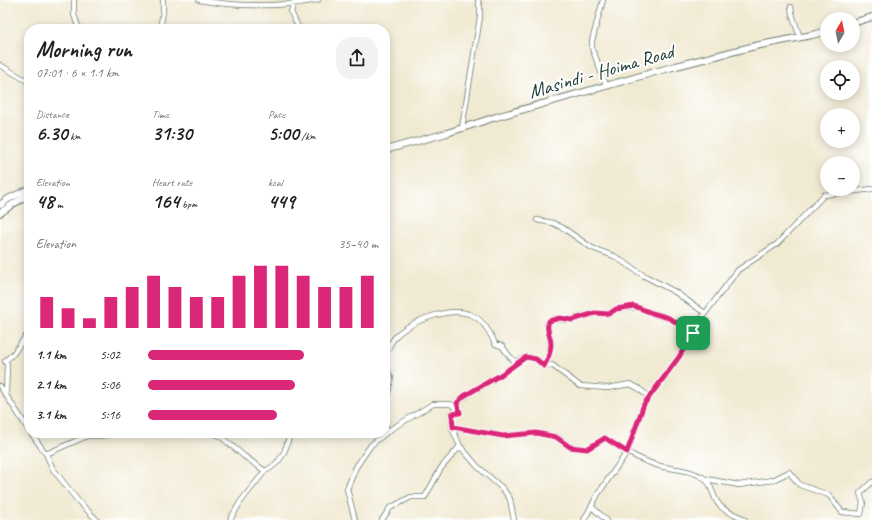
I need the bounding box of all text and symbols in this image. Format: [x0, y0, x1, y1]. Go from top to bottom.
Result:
north arrow [820, 12, 860, 52]
map controls [820, 12, 860, 196]
text: Morning run [36, 36, 132, 64]
button: share [336, 37, 378, 79]
street label: Masindi - Hoima Road [526, 38, 680, 104]
button: locate [820, 60, 860, 100]
text: 07:01 · 6 × 1.1 km [36, 65, 119, 81]
text: Distance [36, 107, 69, 121]
text: Time [152, 107, 169, 121]
text: Pace [268, 107, 285, 121]
button: + [820, 108, 860, 148]
text: 6.30 [36, 121, 67, 146]
text: 31:30 [152, 121, 192, 146]
text: 5:00 [268, 121, 299, 146]
text: km [67, 129, 81, 143]
text: /km [299, 129, 316, 143]
button: − [820, 156, 860, 196]
text: Elevation [36, 175, 70, 189]
text: Heart rate [152, 175, 192, 189]
text: kcal [268, 175, 283, 189]
text: 48 [36, 189, 54, 214]
text: 164 [152, 189, 179, 214]
text: 449 [268, 189, 295, 214]
text: m [54, 197, 63, 211]
text: bpm [179, 197, 197, 211]
text: Elevation [36, 236, 76, 252]
text: 35–40 m [338, 236, 378, 252]
pin [676, 316, 710, 350]
icon: arrive [682, 322, 704, 344]
text: 1.1 km [36, 347, 66, 363]
text: 5:02 [100, 347, 120, 363]
text: 2.1 km [36, 377, 66, 393]
text: 5:06 [100, 377, 120, 393]
text: 3.1 km [36, 407, 66, 423]
text: 5:16 [100, 407, 120, 423]

